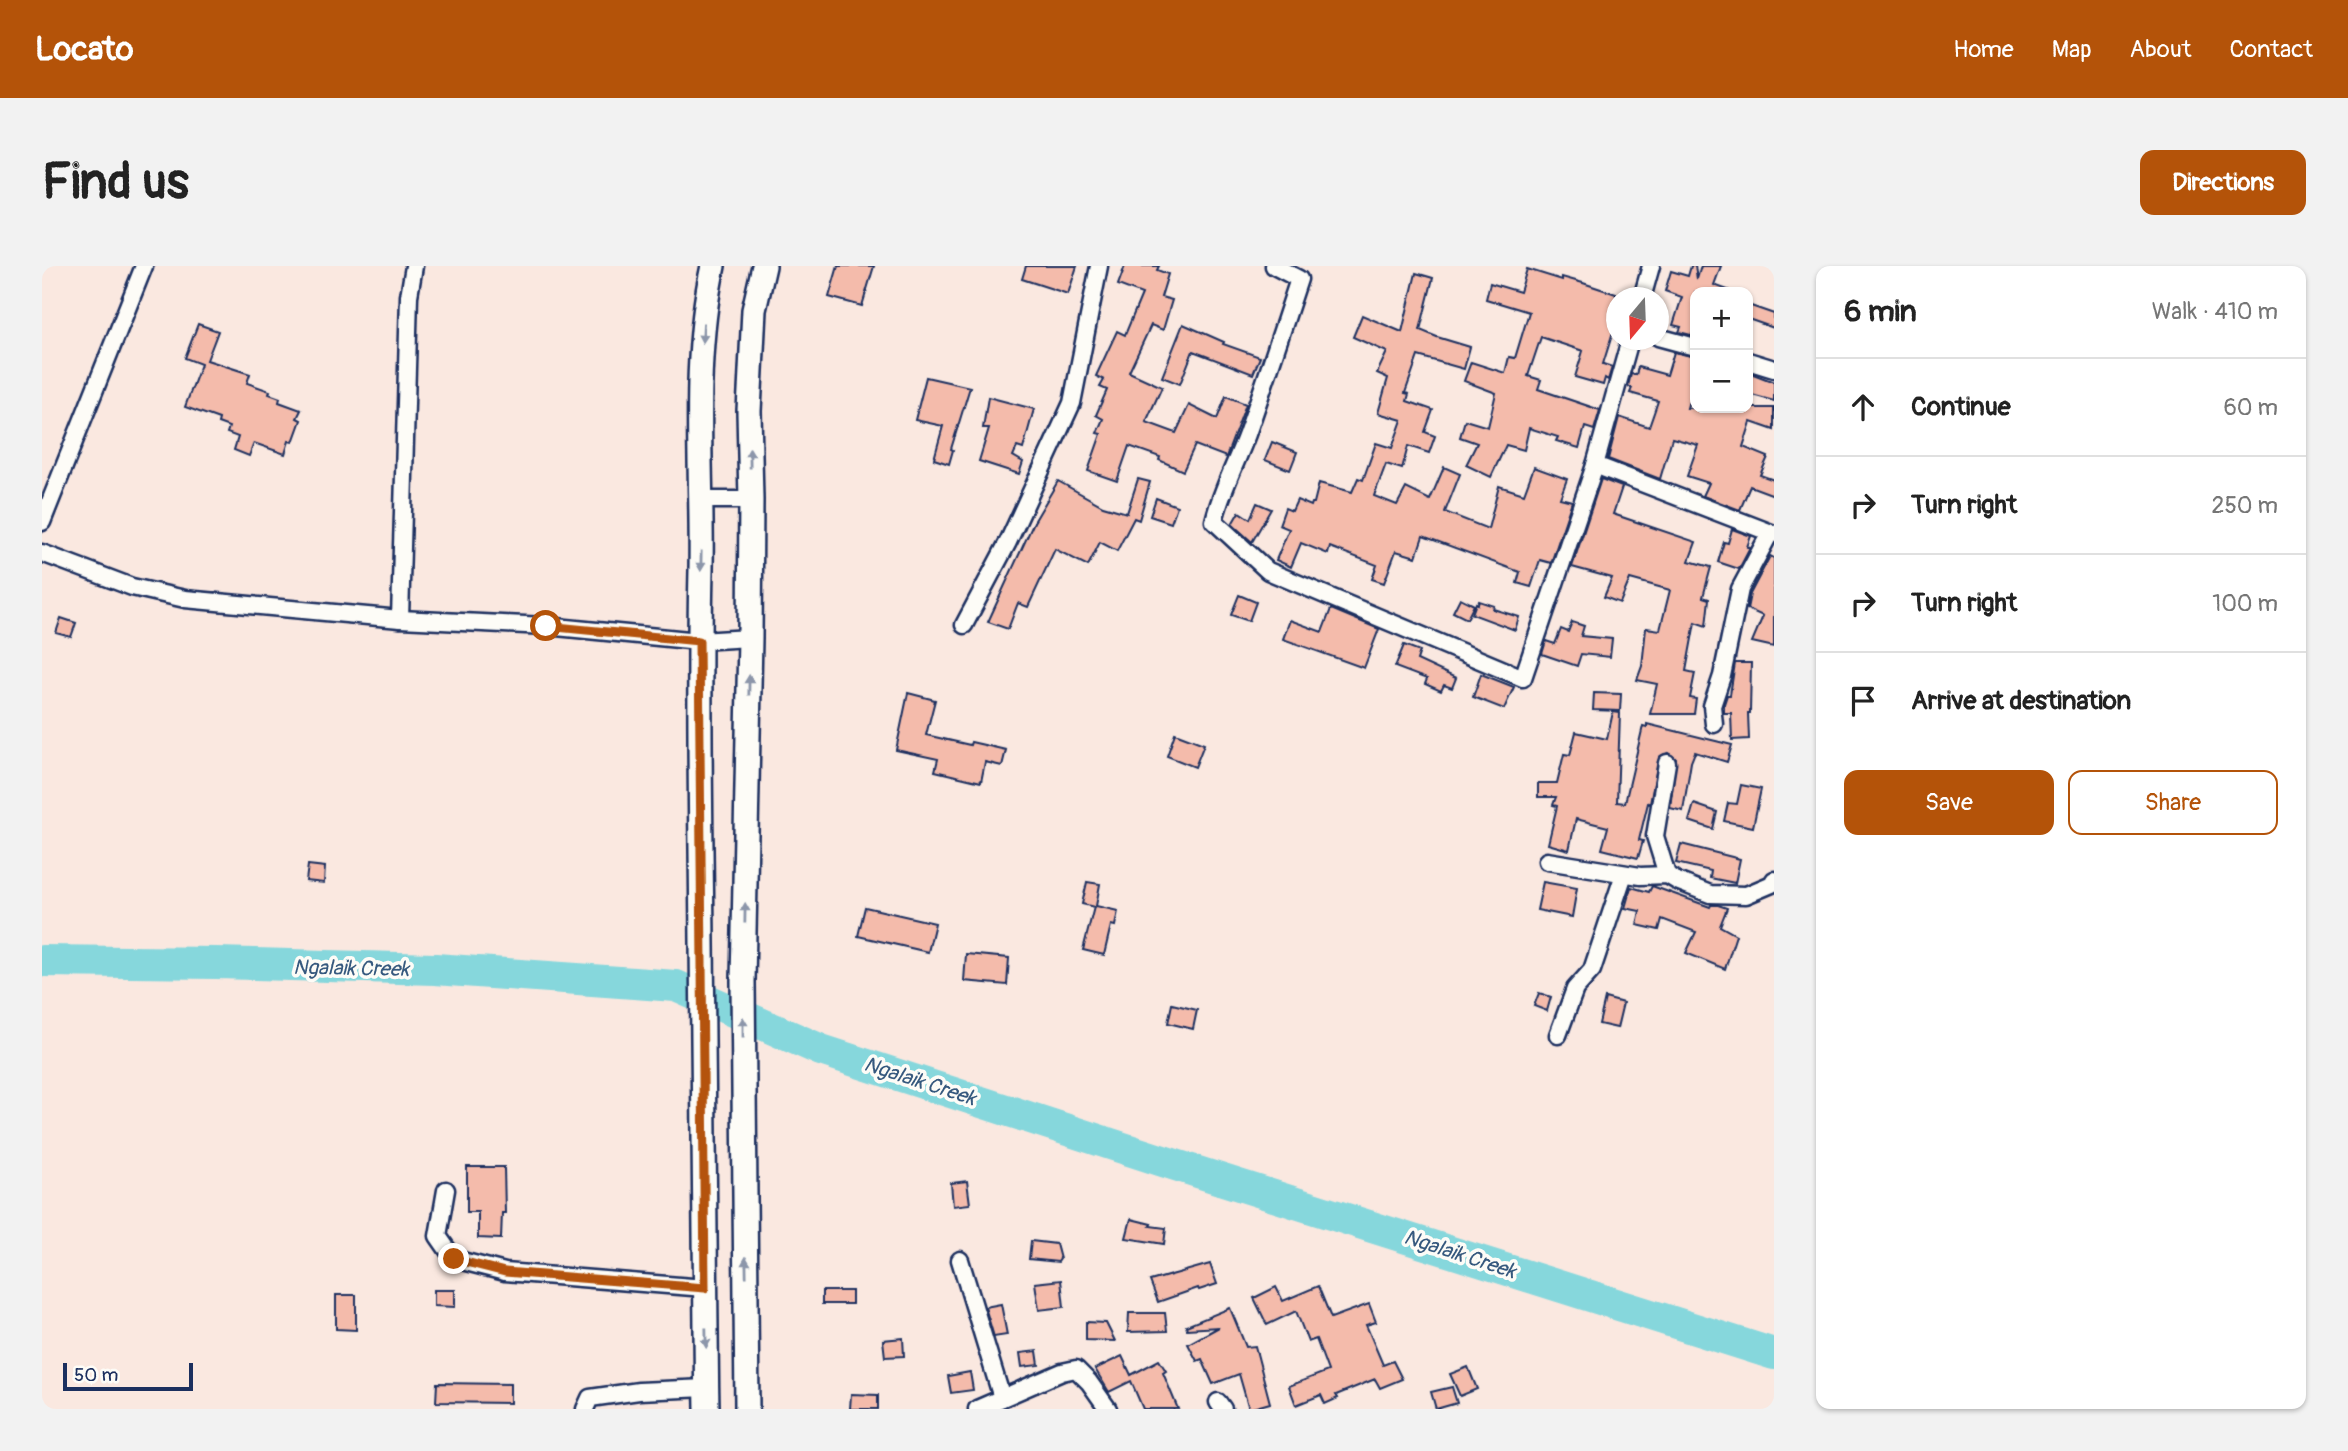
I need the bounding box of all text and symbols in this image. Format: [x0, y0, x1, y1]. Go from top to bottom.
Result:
text: Locato [35, 29, 133, 70]
text: Home [1953, 35, 2014, 64]
text: Map [2052, 35, 2092, 64]
text: About [2130, 35, 2192, 64]
text: Contact [2230, 35, 2313, 64]
button: Directions [2140, 150, 2306, 215]
text: Find us [42, 152, 189, 213]
north arrow [1606, 287, 1669, 350]
map controls [1690, 287, 1753, 413]
button: + [1690, 287, 1753, 350]
text: 6 min [1844, 293, 1917, 330]
text: Walk · 410 m [2152, 297, 2278, 326]
one-way arrow [698, 322, 709, 344]
button: − [1690, 350, 1753, 413]
icon: ahead [1844, 388, 1882, 426]
text: Continue [1911, 391, 2011, 423]
text: 60 m [2223, 393, 2278, 422]
one-way arrow [744, 447, 756, 469]
icon: right [1844, 486, 1882, 524]
text: Turn right [1911, 489, 2017, 521]
text: 250 m [2212, 491, 2278, 520]
one-way arrow [695, 550, 707, 572]
icon: right [1844, 584, 1882, 622]
text: Turn right [1911, 587, 2017, 619]
text: 100 m [2212, 589, 2278, 618]
route start [530, 610, 561, 641]
one-way arrow [743, 674, 755, 696]
icon: arrive [1844, 682, 1882, 720]
text: Arrive at destination [1911, 685, 2131, 717]
button: Save [1844, 770, 2054, 835]
button: Share [2068, 770, 2278, 835]
one-way arrow [739, 901, 750, 923]
water label: Ngalaik Creek [293, 954, 411, 983]
one-way arrow [737, 1016, 749, 1038]
water label: Ngalaik Creek [861, 1051, 981, 1113]
water label: Ngalaik Creek [1401, 1224, 1521, 1286]
route end [438, 1243, 469, 1274]
one-way arrow [740, 1256, 751, 1278]
one-way arrow [700, 1327, 712, 1349]
scale bar [63, 1360, 192, 1392]
text: 50 m [74, 1363, 118, 1387]

